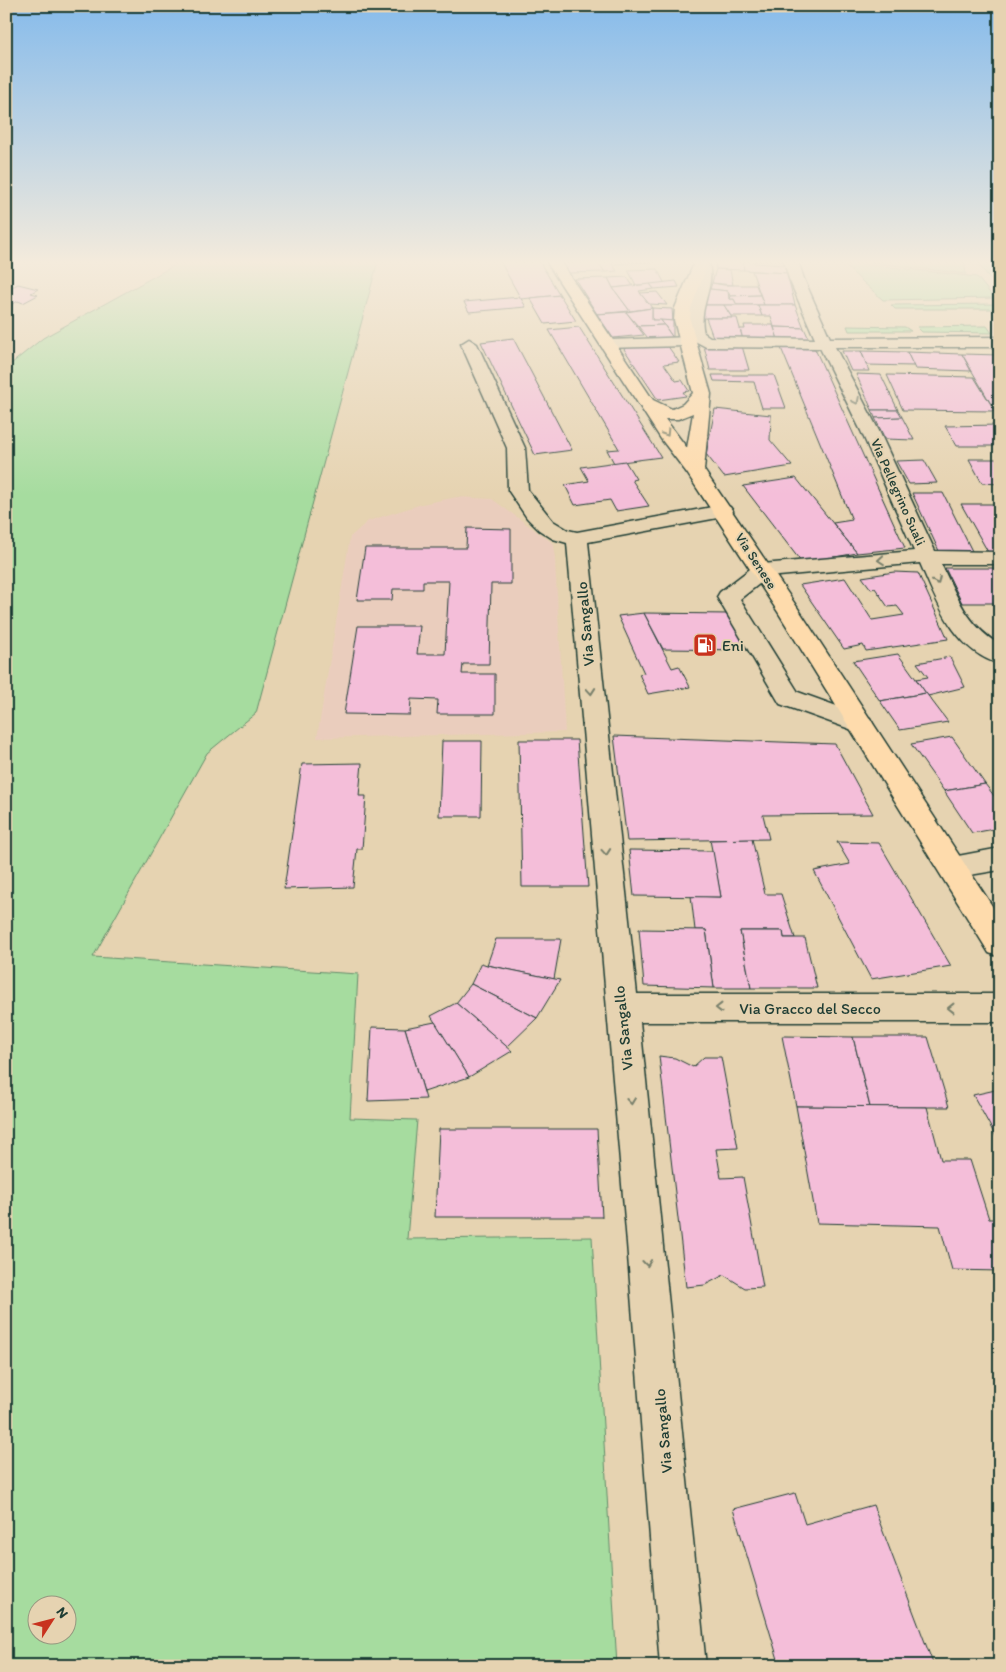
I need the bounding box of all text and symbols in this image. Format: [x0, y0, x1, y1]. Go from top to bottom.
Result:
one-way arrow [850, 396, 860, 405]
one-way arrow [660, 427, 670, 436]
street label: Via Pellegrino Suali [867, 436, 929, 548]
street label: Via Senese [731, 530, 781, 593]
one-way arrow [877, 554, 885, 565]
one-way arrow [931, 576, 942, 585]
street label: Via Sangallo [572, 581, 598, 667]
fuel station icon: Eni [692, 632, 718, 658]
place label: Eni [722, 636, 744, 655]
one-way arrow [585, 687, 596, 695]
one-way arrow [600, 849, 611, 857]
street label: Via Sangallo [609, 985, 637, 1071]
street label: Via Gracco del Secco [739, 999, 881, 1018]
one-way arrow [714, 1003, 722, 1013]
one-way arrow [947, 1003, 954, 1013]
one-way arrow [625, 1098, 636, 1106]
one-way arrow [641, 1259, 652, 1267]
street label: Via Sangallo [650, 1388, 676, 1474]
north arrow [28, 1594, 78, 1644]
text: N [52, 1604, 72, 1621]

